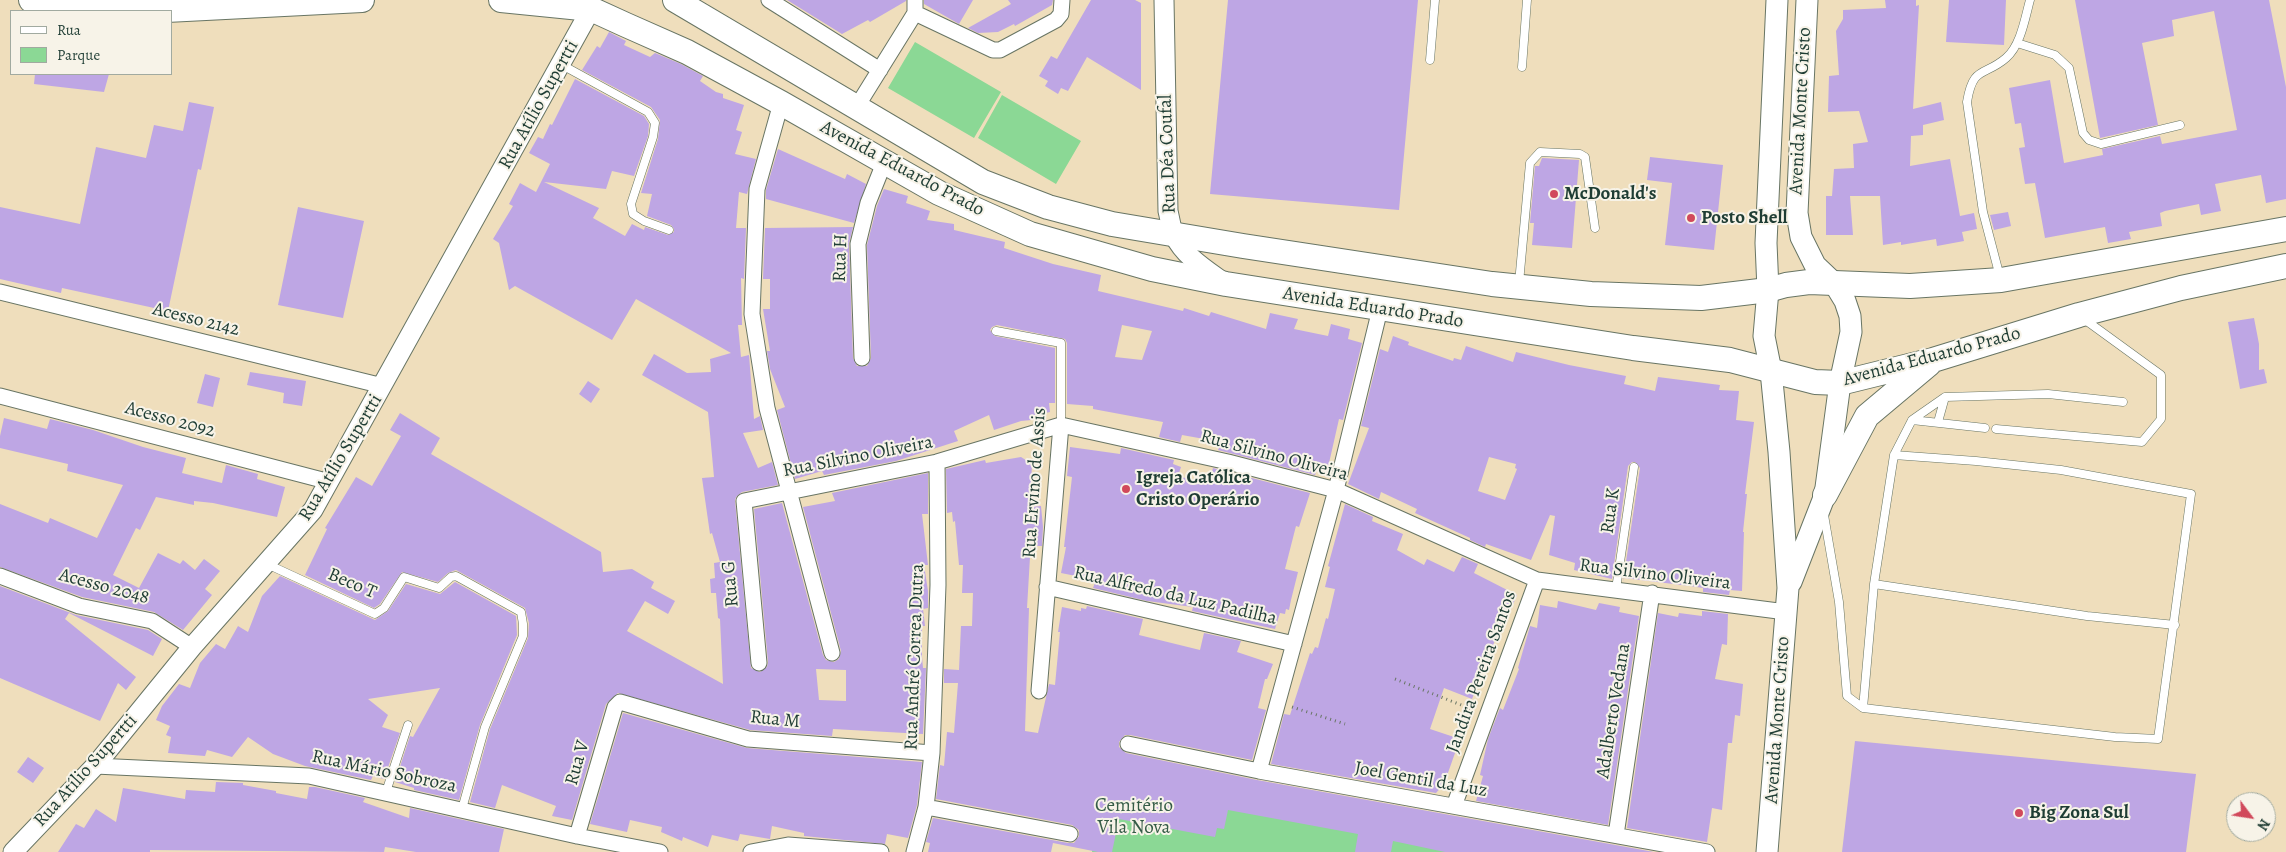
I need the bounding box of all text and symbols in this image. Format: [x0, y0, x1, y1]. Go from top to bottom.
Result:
legend [10, 10, 172, 75]
text: Rua [57, 20, 81, 40]
street label: Avenida Monte Cristo [1785, 27, 1817, 195]
street label: Rua Atílio Supertti [494, 37, 584, 173]
text: Parque [57, 45, 100, 65]
street label: Rua Déa Coufal [1155, 94, 1181, 214]
street label: Avenida Eduardo Prado [816, 116, 988, 222]
place label: McDonald's [1564, 183, 1656, 205]
marker: McDonald's [1548, 188, 1560, 200]
place label: Posto Shell [1701, 207, 1787, 229]
marker: Posto Shell [1685, 212, 1697, 224]
street label: Rua H [829, 233, 853, 283]
street label: Avenida Eduardo Prado [1281, 282, 1465, 334]
street label: Acesso 2142 [150, 298, 242, 342]
street label: Avenida Eduardo Prado [1841, 322, 2023, 392]
street label: Rua Atílio Supertti [294, 390, 388, 526]
street label: Acesso 2092 [122, 397, 218, 443]
street label: Rua Ervino de Assis [1018, 407, 1052, 559]
street label: Rua Silvino Oliveira [1197, 425, 1351, 487]
street label: Rua Silvino Oliveira [781, 431, 935, 483]
place label: Igreja Católica Cristo Operário [1136, 467, 1260, 511]
marker: Igreja Católica Cristo Operário [1120, 483, 1132, 495]
street label: Rua K [1597, 487, 1625, 535]
street label: Rua Silvino Oliveira [1578, 554, 1732, 596]
street label: Rua G [718, 560, 744, 608]
street label: Rua Alfredo da Luz Padilha [1071, 562, 1279, 630]
street label: Rua André Correa Dutra [900, 563, 930, 751]
street label: Acesso 2048 [56, 564, 152, 610]
street label: Beco T [324, 564, 380, 604]
street label: Jandira Pereira Santos [1442, 588, 1522, 756]
street label: Avenida Monte Cristo [1761, 636, 1795, 804]
street label: Adalberto Vedana [1592, 642, 1636, 780]
street label: Rua M [749, 706, 801, 734]
street label: Rua Atílio Supertti [29, 710, 143, 832]
street label: Rua V [561, 738, 595, 788]
street label: Rua Mário Sobroza [309, 746, 459, 798]
street label: Joel Gentil da Luz [1353, 757, 1489, 803]
north arrow [2226, 792, 2276, 842]
park label: Cemitério Vila Nova [1095, 795, 1173, 839]
place label: Big Zona Sul [2029, 802, 2129, 824]
marker: Big Zona Sul [2013, 807, 2025, 819]
text: N [2253, 815, 2274, 834]

